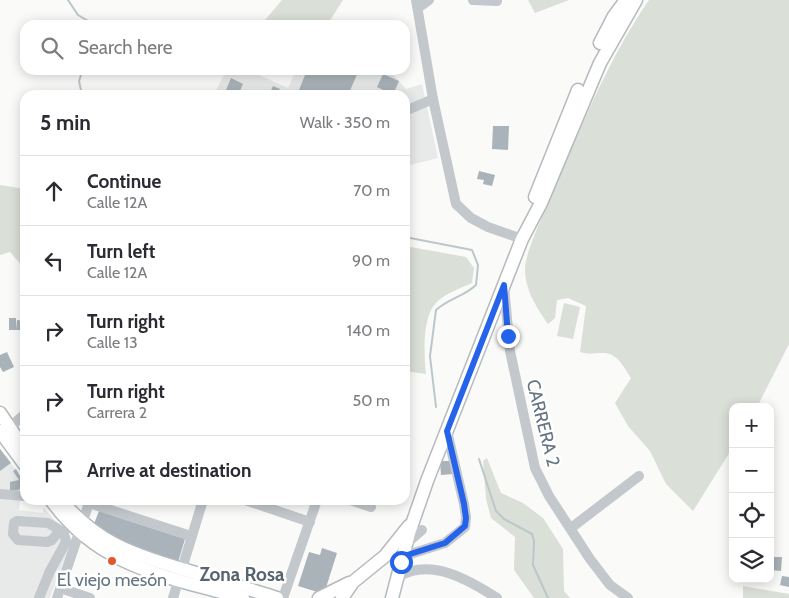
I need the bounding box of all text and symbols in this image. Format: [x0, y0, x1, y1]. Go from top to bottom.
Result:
search box [20, 20, 410, 75]
icon: search [38, 34, 66, 62]
text: Search here [78, 36, 172, 59]
text: 5 min [40, 110, 91, 135]
text: Walk · 350 m [300, 113, 390, 132]
text: Continue [87, 170, 161, 193]
icon: ahead [40, 177, 68, 205]
text: 70 m [353, 181, 390, 200]
text: Calle 12A [87, 193, 147, 212]
text: Turn left [87, 240, 155, 263]
icon: left [40, 247, 68, 275]
text: 90 m [352, 251, 390, 270]
text: Calle 12A [87, 263, 147, 282]
text: Turn right [87, 310, 165, 333]
icon: right [40, 317, 68, 345]
text: 140 m [347, 321, 390, 340]
route end [497, 325, 520, 348]
text: Calle 13 [87, 333, 138, 352]
street label: CARRERA 2 [522, 377, 564, 469]
text: Turn right [87, 380, 165, 403]
icon: right [40, 387, 68, 415]
text: 50 m [353, 391, 390, 410]
text: Carrera 2 [87, 403, 147, 422]
map controls [729, 403, 774, 583]
button: + [729, 403, 774, 448]
button: − [729, 448, 774, 493]
icon: arrive [40, 457, 68, 485]
text: Arrive at destination [87, 459, 251, 482]
button: locate [729, 493, 774, 538]
button: layers [729, 538, 774, 583]
route start [390, 551, 413, 574]
marker: El viejo mesón [106, 555, 118, 567]
district label: Zona Rosa [200, 563, 285, 586]
place label: El viejo mesón [57, 569, 167, 591]

